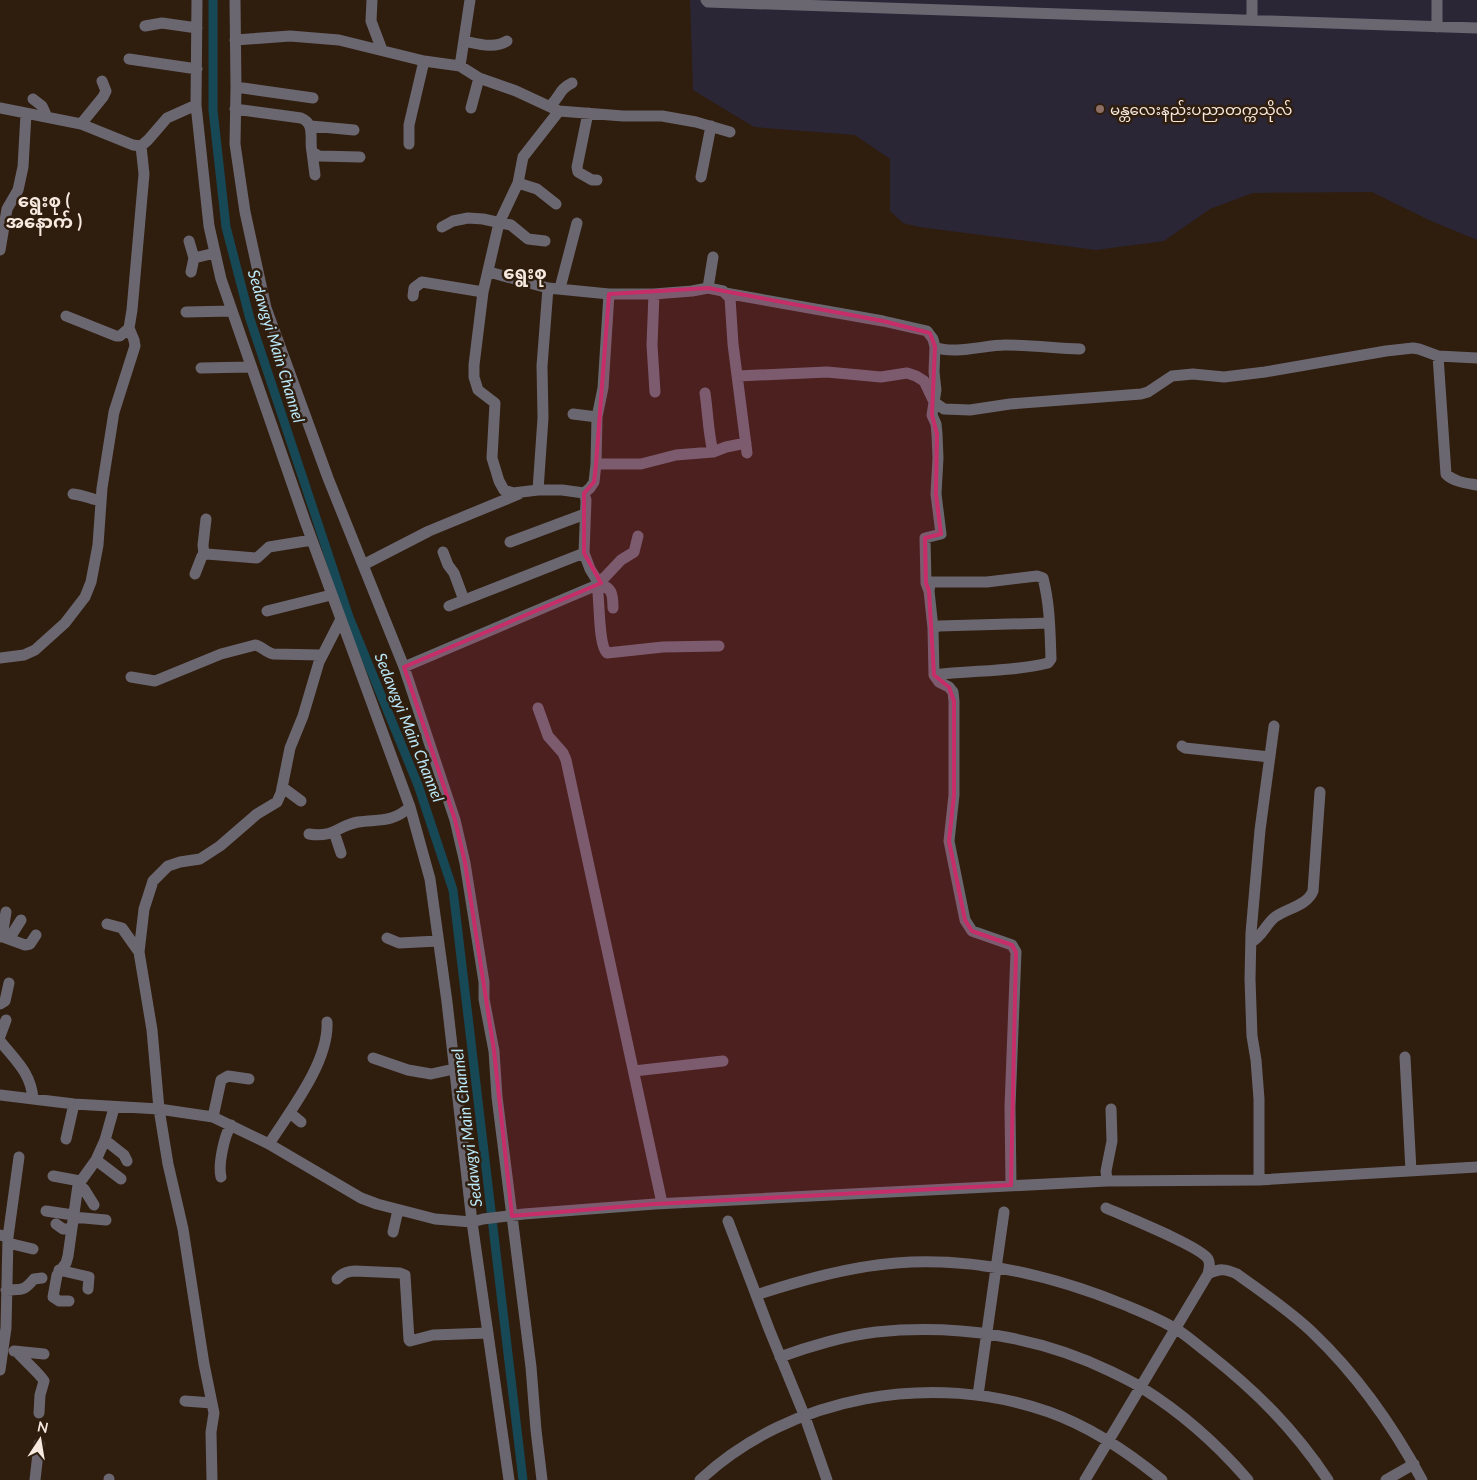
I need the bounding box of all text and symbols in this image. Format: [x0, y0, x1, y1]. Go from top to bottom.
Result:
place label: မန္တလေးနည်းပညာတက္ကသိုလ် [1110, 100, 1293, 122]
marker: မန္တလေးနည်းပညာတက္ကသိုလ် [1094, 103, 1106, 115]
district label: ရွေးစု ( အနောက် ) [6, 189, 82, 236]
district label: ရွေးစု [503, 261, 547, 287]
water label: Sedawgyi Main Channel [245, 267, 309, 425]
water label: Sedawgyi Main Channel [371, 650, 449, 805]
water label: Sedawgyi Main Channel [447, 1047, 485, 1208]
north arrow [15, 1415, 65, 1465]
text: N [36, 1417, 50, 1436]

